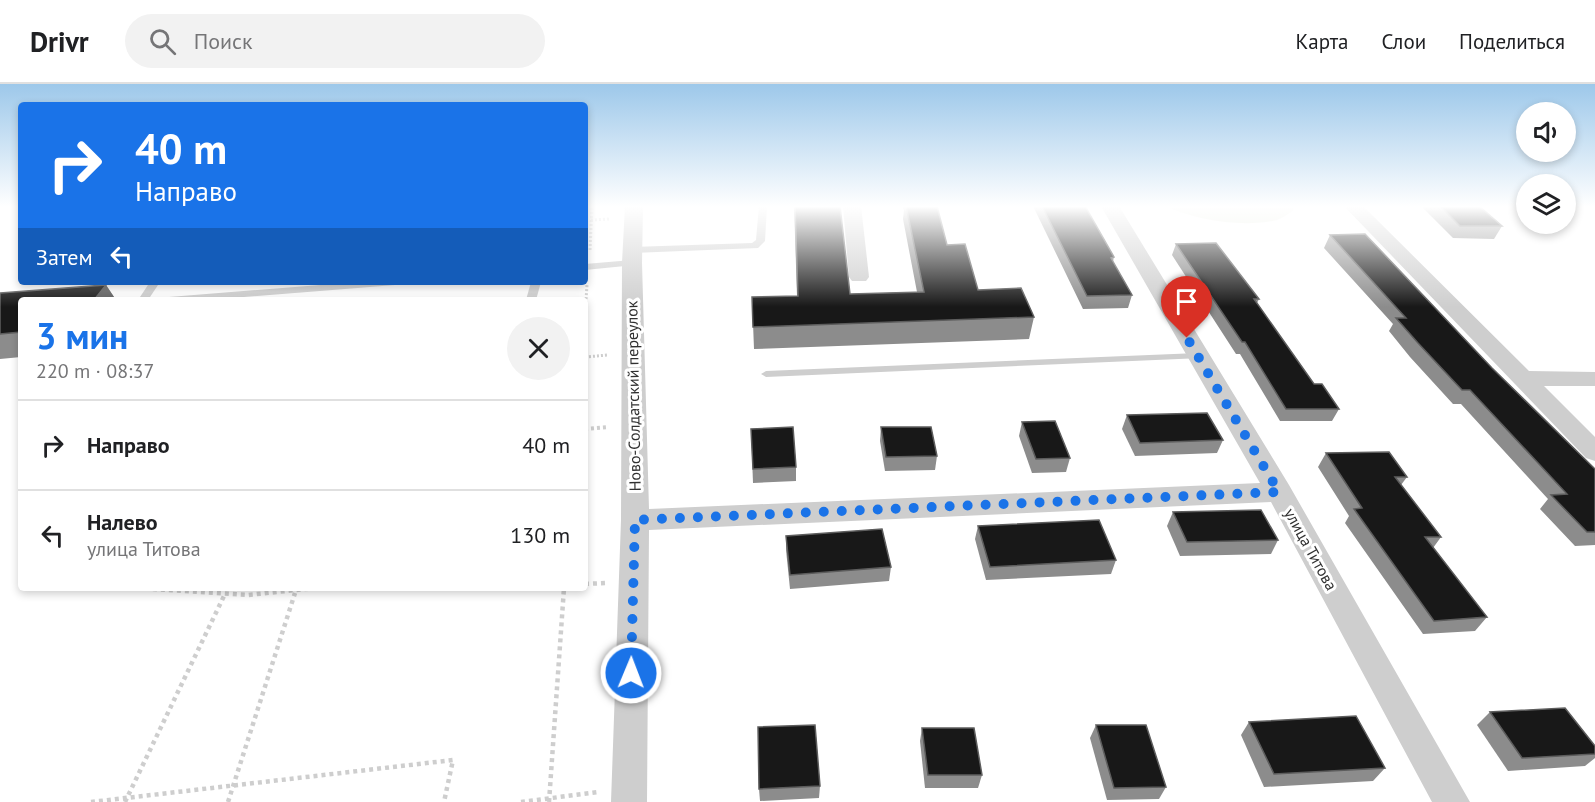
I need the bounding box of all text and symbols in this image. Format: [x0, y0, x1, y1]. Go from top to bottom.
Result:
search box [125, 14, 545, 68]
text: Drivr [30, 23, 89, 60]
icon: search [146, 25, 179, 58]
text: Поиск [194, 27, 252, 55]
text: Карта [1295, 28, 1348, 55]
text: Слои [1381, 28, 1426, 55]
text: Поделиться [1459, 28, 1565, 55]
map controls [1516, 102, 1576, 234]
button: sound [1516, 102, 1576, 162]
text: 40 m [135, 121, 227, 176]
icon: right [36, 126, 114, 204]
text: Направо [135, 174, 237, 208]
button: layers [1516, 174, 1576, 234]
icon: left [105, 240, 138, 273]
text: Затем [36, 243, 93, 271]
pin [1161, 276, 1212, 338]
icon: arrive [1170, 285, 1203, 318]
street label: Ново-Солдатский переулок [621, 300, 645, 492]
text: 3 мин [36, 312, 128, 359]
button: close [507, 317, 570, 380]
text: 220 m · 08:37 [36, 358, 154, 384]
icon: right [36, 429, 69, 462]
text: Направо [87, 431, 170, 459]
text: 40 m [522, 431, 570, 459]
street label: улица Титова [1280, 504, 1342, 594]
text: Налево [87, 508, 158, 536]
icon: left [36, 519, 69, 552]
text: 130 m [510, 521, 570, 549]
text: улица Титова [87, 536, 201, 562]
position arrow [599, 641, 663, 705]

